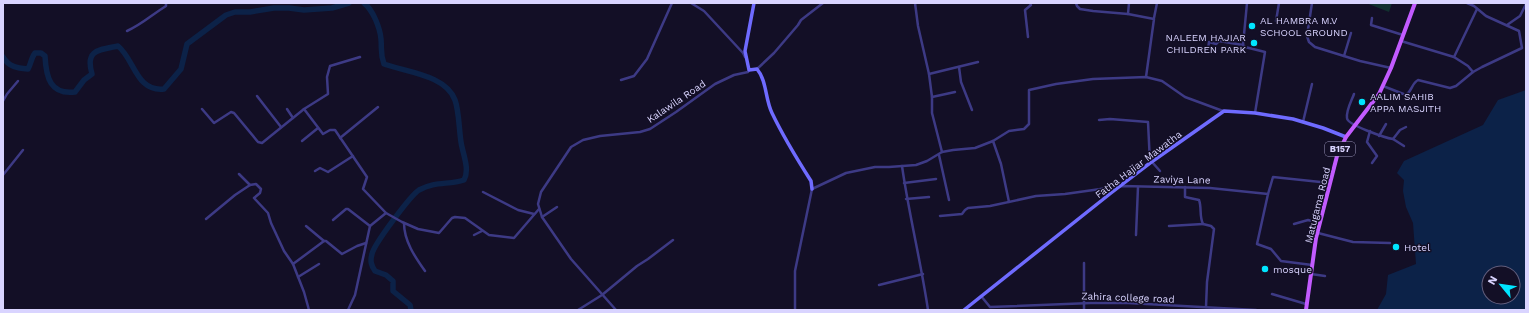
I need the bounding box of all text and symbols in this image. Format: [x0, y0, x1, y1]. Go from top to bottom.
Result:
place label: AL HAMBRA M.V SCHOOL GROUND [1260, 15, 1348, 38]
marker: AL HAMBRA M.V SCHOOL GROUND [1247, 21, 1257, 31]
place label: NALEEM HAJIAR CHILDREN PARK [1166, 32, 1246, 55]
marker: NALEEM HAJIAR CHILDREN PARK [1249, 38, 1259, 48]
street label: Kalawila Road [645, 78, 708, 125]
place label: AALIM SAHIB APPA MASJITH [1370, 91, 1441, 114]
marker: AALIM SAHIB APPA MASJITH [1357, 97, 1367, 107]
street label: Fatha Hajiar Mawatha [1093, 128, 1184, 200]
road number: B157 [1325, 142, 1355, 156]
street label: Matugama Road [1303, 166, 1332, 244]
street label: Zaviya Lane [1153, 174, 1211, 186]
marker: Hotel [1391, 242, 1401, 252]
place label: Hotel [1404, 242, 1430, 253]
marker: mosque [1260, 264, 1270, 274]
place label: mosque [1273, 264, 1312, 275]
north arrow [1481, 265, 1521, 305]
text: N [1485, 274, 1500, 287]
street label: Zahira college road [1081, 290, 1175, 305]

